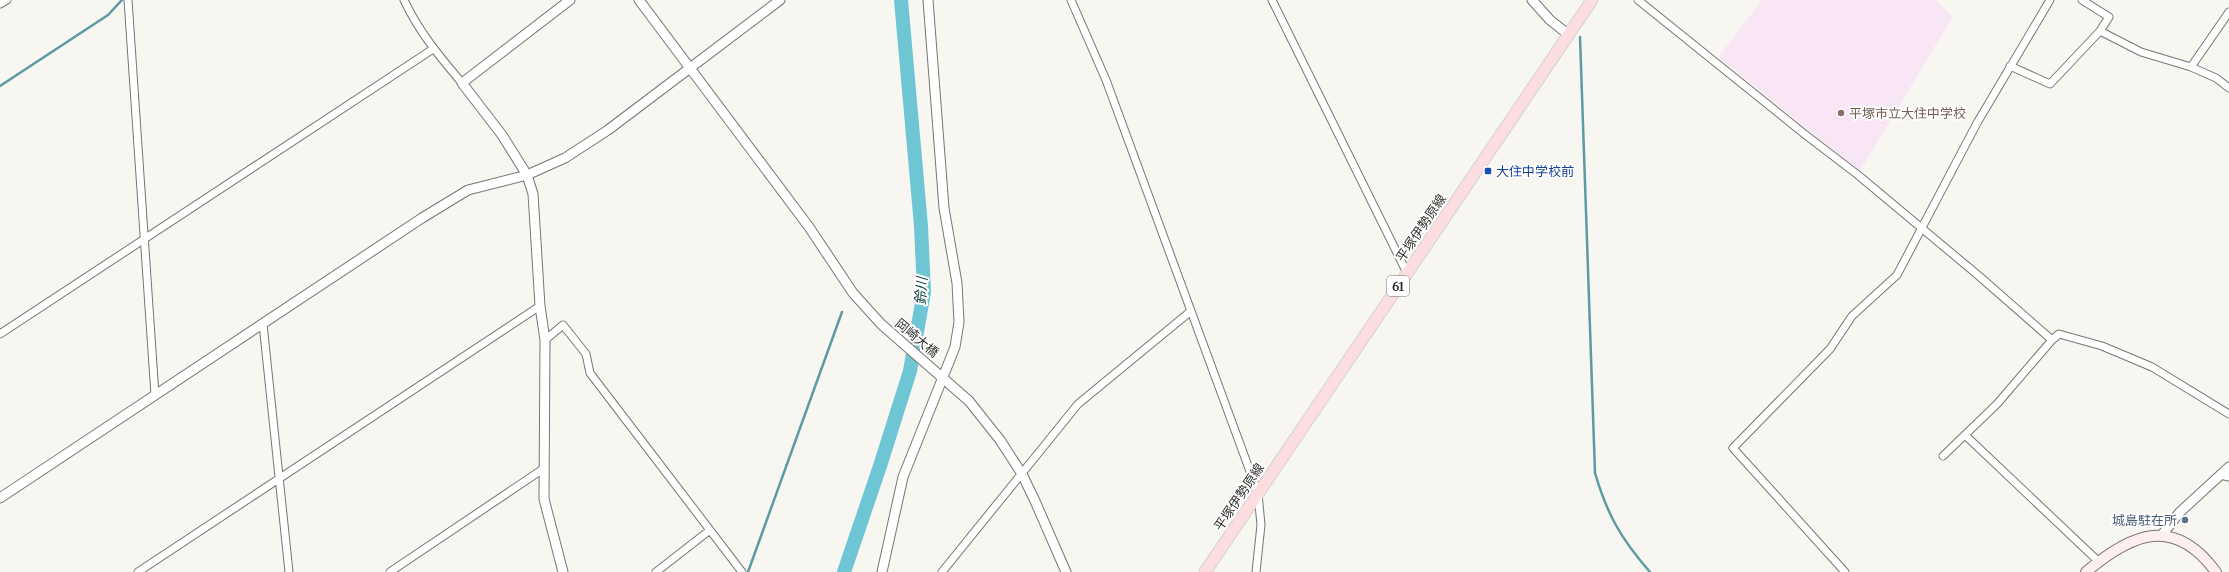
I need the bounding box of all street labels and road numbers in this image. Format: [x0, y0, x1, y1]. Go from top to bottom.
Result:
street label: 平塚伊勢原線 [1392, 191, 1450, 265]
road number: 61 [1387, 276, 1409, 296]
street label: 岡崎大橋 [892, 315, 942, 361]
street label: 平塚伊勢原線 [1210, 460, 1268, 534]

